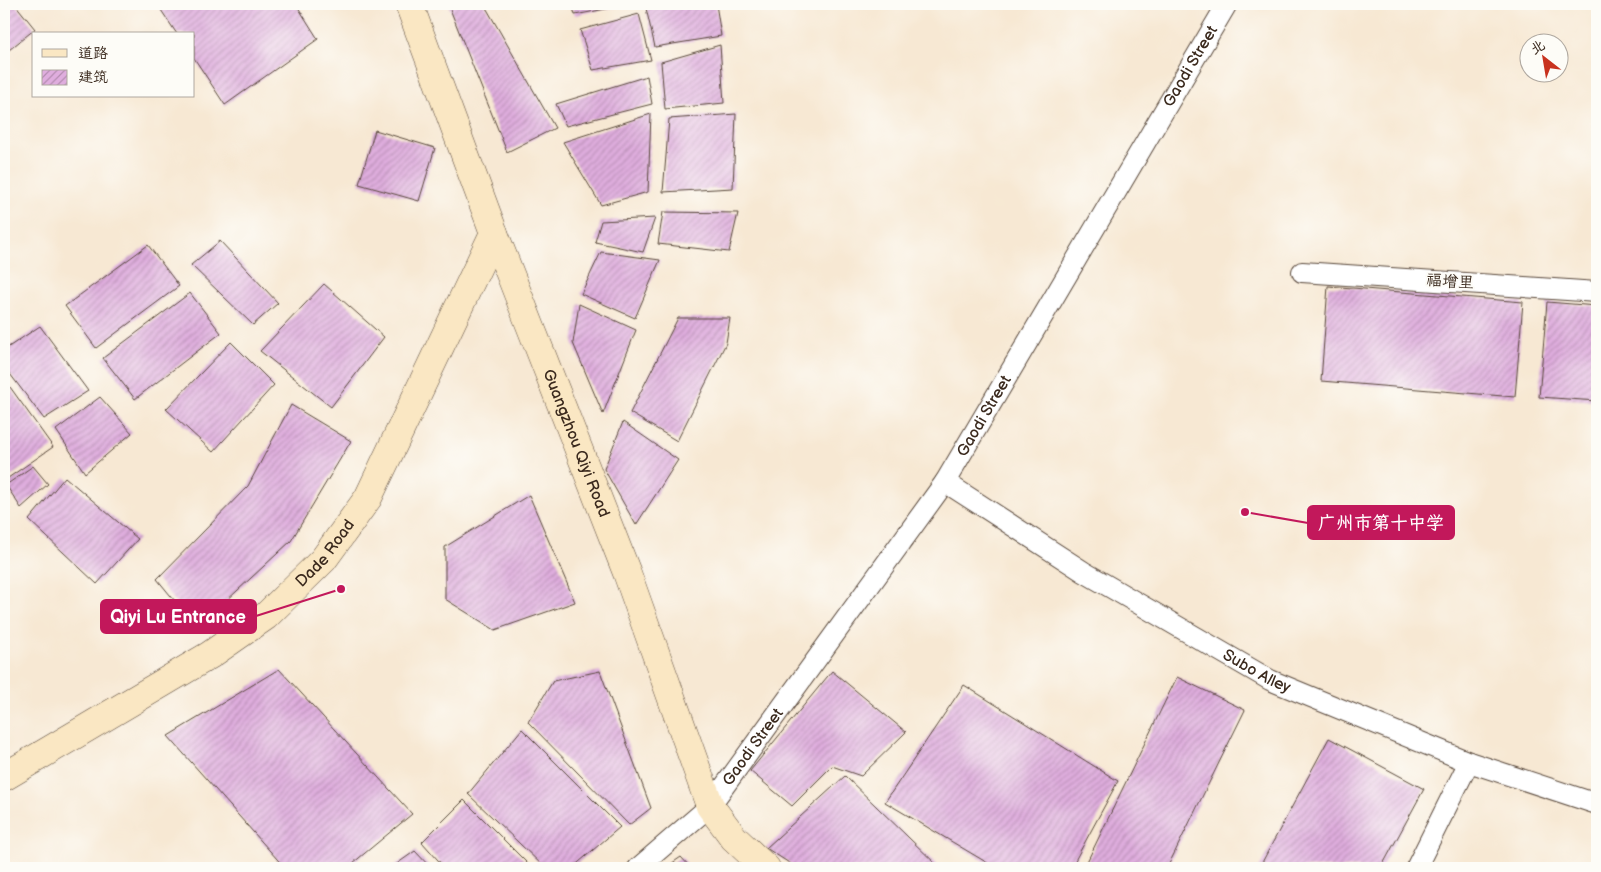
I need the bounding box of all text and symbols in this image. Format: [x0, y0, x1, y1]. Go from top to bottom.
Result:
street label: Gaodi Street [1159, 22, 1222, 110]
legend [32, 32, 195, 98]
north arrow [1518, 32, 1568, 82]
text: 北 [1527, 36, 1548, 58]
text: 道路 [78, 44, 108, 63]
text: 建筑 [78, 68, 108, 87]
street label: 福增里 [1425, 271, 1475, 293]
street label: Guangzhou Qiyi Road [539, 367, 614, 520]
street label: Gaodi Street [953, 372, 1015, 460]
callout: 广州市第十中学 [1308, 506, 1454, 539]
text: 广州市第十中学 [1318, 513, 1444, 534]
street label: Dade Road [292, 516, 359, 591]
callout: Qiyi Lu Entrance [101, 600, 256, 633]
text: Qiyi Lu Entrance [110, 607, 246, 628]
street label: Subo Alley [1219, 645, 1294, 697]
street label: Gaodi Street [718, 704, 787, 789]

